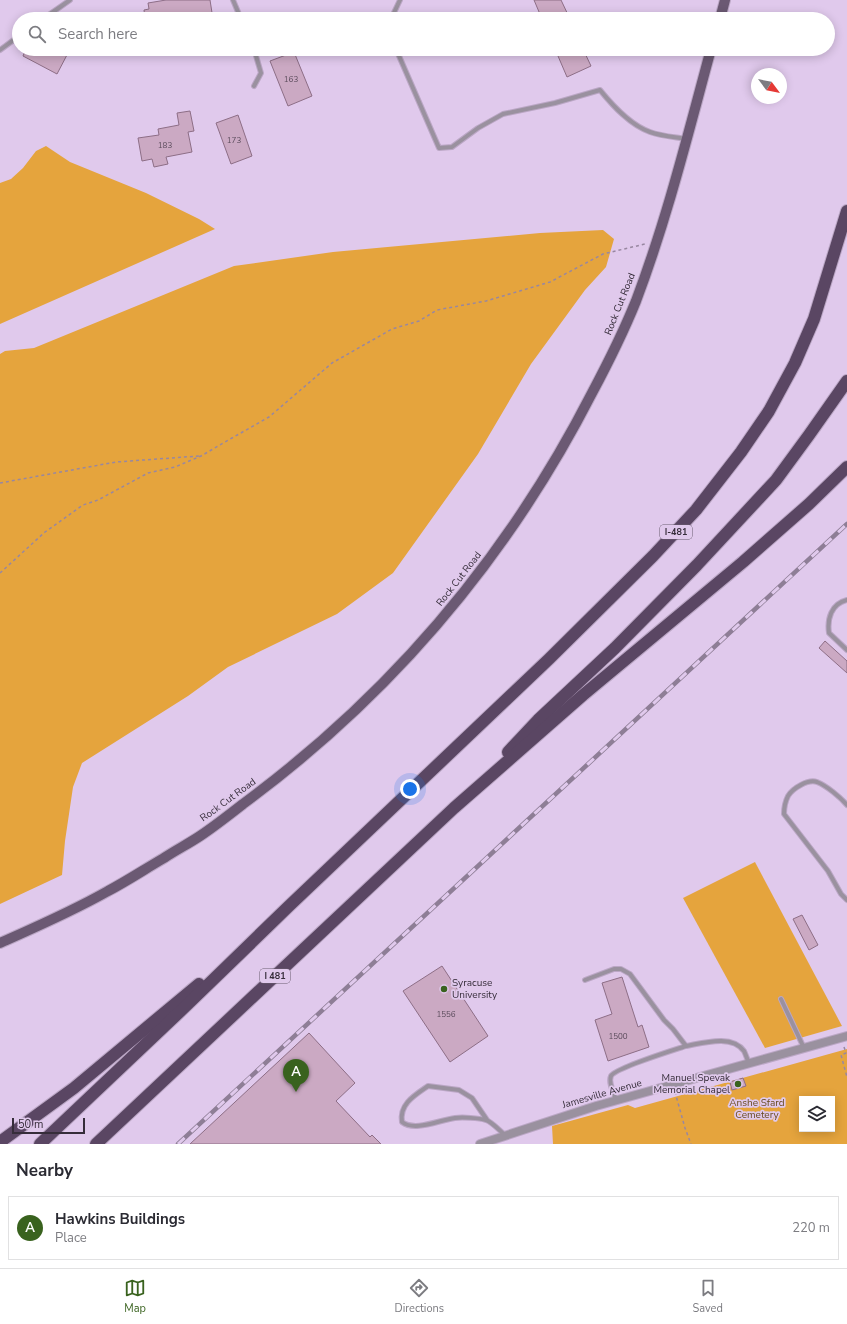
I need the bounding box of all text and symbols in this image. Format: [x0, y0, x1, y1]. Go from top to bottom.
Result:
search box [12, 12, 835, 56]
icon: search [26, 23, 48, 45]
text: Search here [58, 24, 138, 44]
north arrow [751, 68, 787, 104]
house number: 163 [284, 74, 298, 85]
house number: 173 [227, 135, 241, 146]
house number: 183 [158, 140, 172, 151]
street label: Rock Cut Road [601, 271, 639, 337]
road number: I-481 [660, 525, 692, 539]
street label: Rock Cut Road [433, 549, 485, 609]
street label: Rock Cut Road [197, 775, 259, 825]
your location [400, 779, 420, 799]
road number: I 481 [260, 969, 290, 983]
place label: Syracuse University [452, 976, 498, 1002]
marker: Syracuse University [439, 984, 449, 994]
house number: 1556 [436, 1009, 456, 1020]
house number: 1500 [608, 1031, 628, 1042]
pin: A [283, 1059, 309, 1092]
place label: Manuel Spevak Memorial Chapel [653, 1071, 731, 1097]
street label: Jamesville Avenue [560, 1076, 644, 1112]
marker: Manuel Spevak Memorial Chapel [733, 1079, 743, 1089]
park label: Anshe Sfard Cemetery [729, 1096, 785, 1122]
map controls [799, 1096, 835, 1132]
button: layers [799, 1096, 835, 1132]
scale bar [12, 1116, 85, 1135]
text: 50 m [18, 1117, 43, 1132]
text: Nearby [16, 1159, 73, 1182]
text: Hawkins Buildings [55, 1209, 185, 1229]
text: A [25, 1219, 35, 1237]
text: 220 m [792, 1219, 830, 1237]
text: Place [55, 1229, 87, 1247]
tab: Map [124, 1277, 146, 1316]
tab: Directions [394, 1277, 444, 1316]
tab: Saved [692, 1277, 723, 1316]

